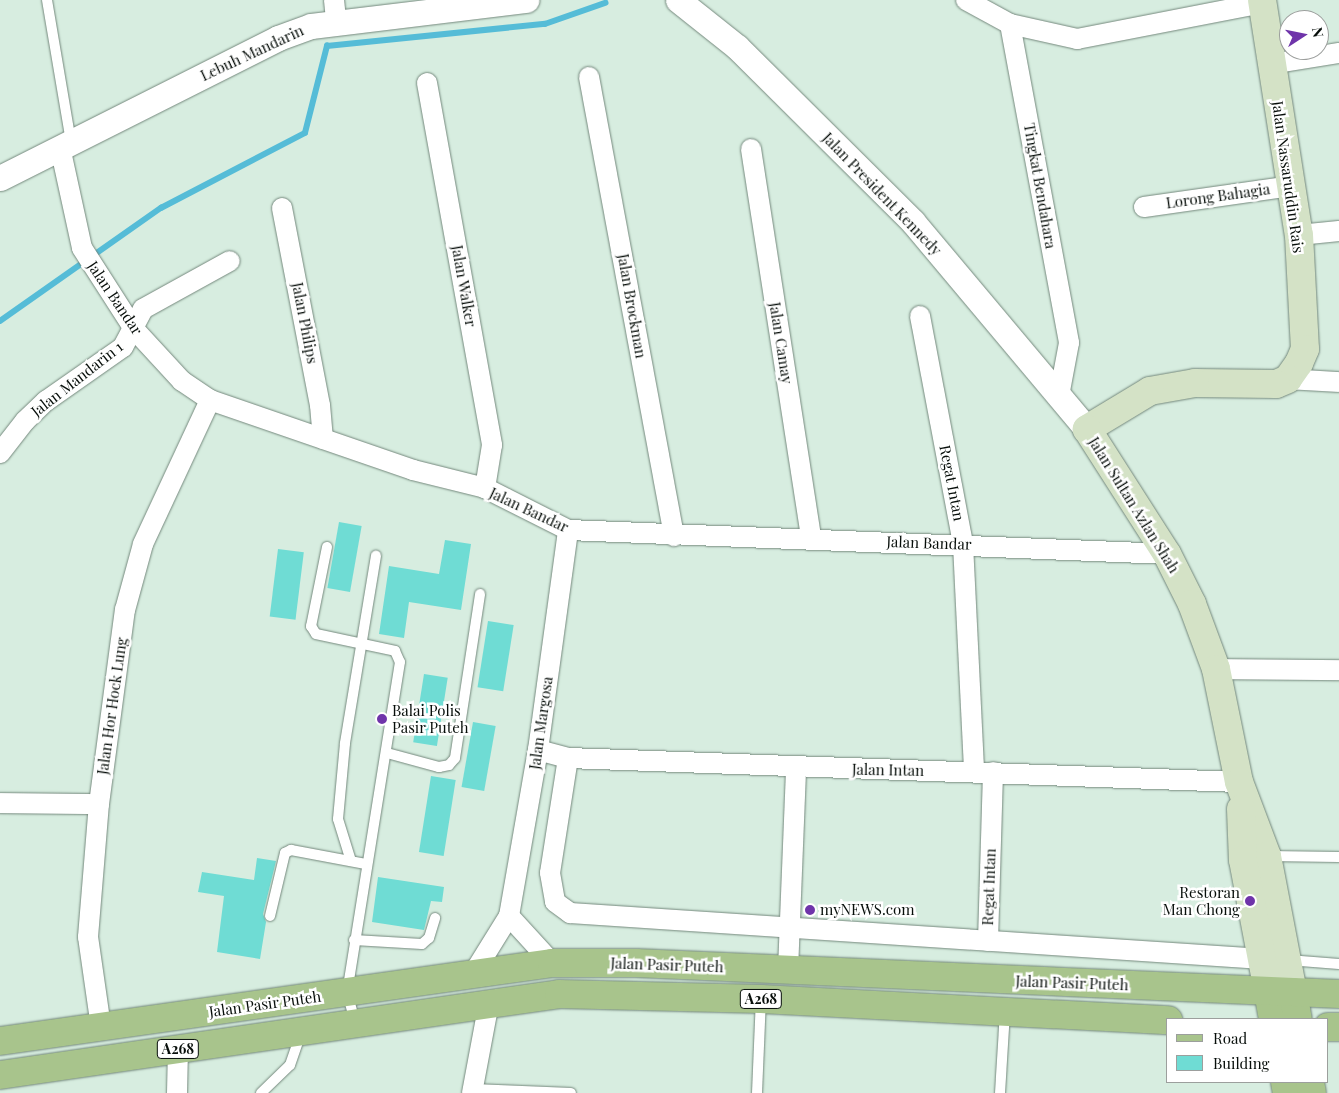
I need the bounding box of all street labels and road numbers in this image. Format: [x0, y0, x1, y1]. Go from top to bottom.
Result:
street label: Lebuh Mandarin [198, 21, 306, 85]
street label: Jalan Nassaruddin Rais [1268, 100, 1308, 254]
street label: Tingkat Bendahara [1020, 122, 1060, 250]
street label: Jalan President Kennedy [819, 129, 945, 259]
street label: Lorong Bahagia [1165, 180, 1271, 212]
street label: Jalan Walker [448, 243, 480, 329]
street label: Jalan Brockman [614, 252, 650, 360]
street label: Jalan Bandar [84, 258, 146, 338]
street label: Jalan Philips [288, 281, 322, 365]
street label: Jalan Camay [766, 301, 796, 385]
street label: Jalan Mandarin 1 [28, 338, 126, 420]
street label: Jalan Sultan Azlan Shah [1085, 434, 1183, 576]
street label: Regat Intan [936, 443, 968, 523]
street label: Jalan Bandar [487, 484, 571, 536]
street label: Jalan Bandar [886, 533, 972, 553]
street label: Jalan Hor Hock Lung [93, 636, 131, 776]
street label: Jalan Margosa [526, 675, 556, 771]
street label: Jalan Intan [852, 760, 924, 780]
street label: Regat Intan [979, 848, 999, 926]
street label: Jalan Pasir Puteh [610, 954, 724, 976]
street label: Jalan Pasir Puteh [1015, 972, 1129, 994]
street label: Jalan Pasir Puteh [208, 987, 322, 1021]
road number: A268 [740, 988, 782, 1011]
road number: A268 [157, 1038, 199, 1060]

